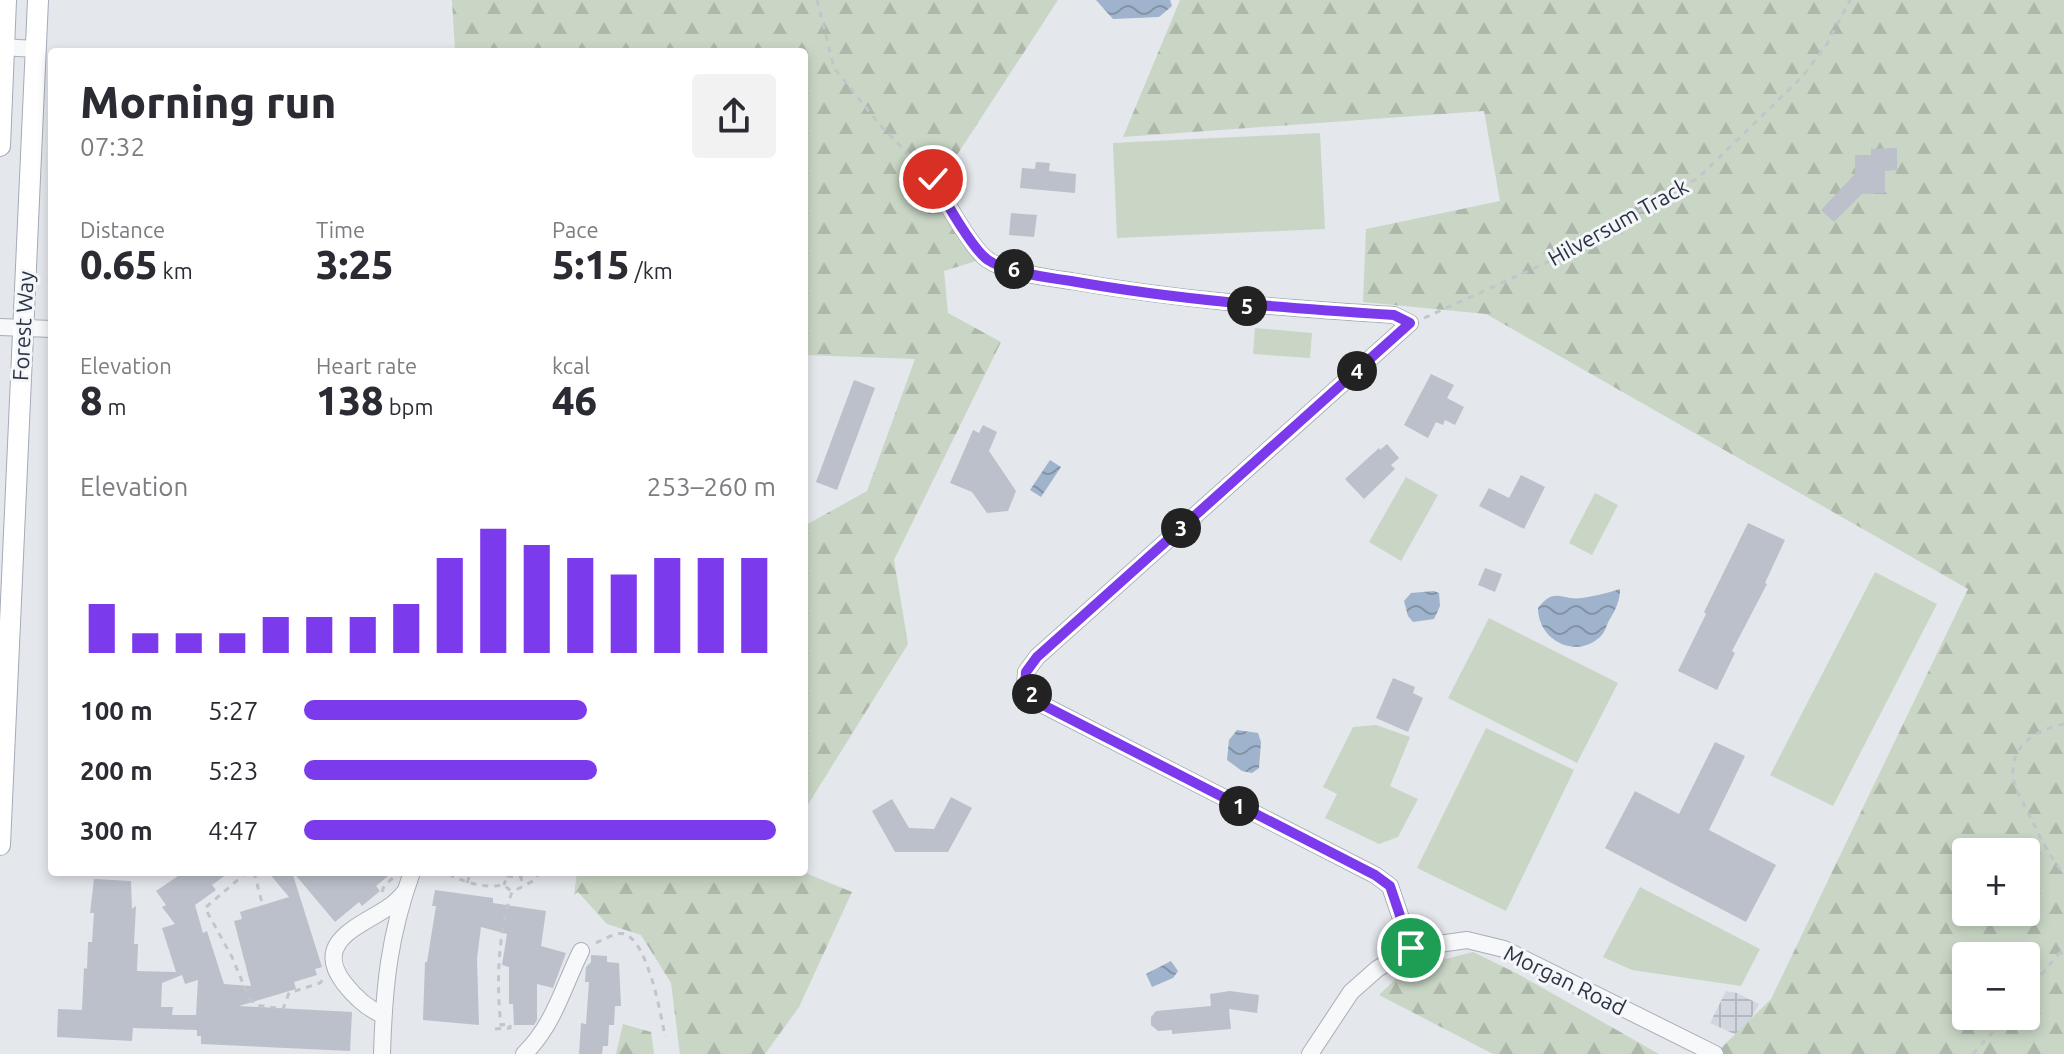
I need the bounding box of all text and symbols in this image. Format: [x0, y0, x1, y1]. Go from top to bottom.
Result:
button: share [692, 74, 776, 158]
text: Morning run [80, 77, 336, 126]
text: 07:32 [80, 132, 145, 161]
pin [899, 145, 967, 213]
icon: check [911, 157, 955, 201]
street label: Hilversum Track [1543, 173, 1692, 270]
text: Distance [80, 217, 165, 242]
text: Time [316, 217, 365, 242]
text: Pace [552, 217, 599, 242]
text: 0.65 [80, 242, 158, 287]
text: 3:25 [316, 242, 394, 287]
text: 5:15 [552, 242, 630, 287]
pin: 6 [994, 249, 1034, 289]
text: 6 [1008, 256, 1020, 281]
text: km [158, 258, 193, 283]
text: /km [630, 258, 673, 283]
street label: Forest Way [7, 270, 38, 382]
pin: 5 [1227, 286, 1267, 326]
text: 5 [1241, 293, 1253, 318]
pin: 4 [1337, 351, 1377, 391]
text: Elevation [80, 353, 172, 378]
text: Heart rate [316, 353, 417, 378]
text: kcal [552, 353, 590, 378]
text: 4 [1351, 358, 1363, 383]
text: 8 [80, 378, 103, 423]
text: 138 [316, 378, 384, 423]
text: 46 [552, 378, 597, 423]
text: m [103, 394, 127, 419]
text: bpm [384, 394, 433, 419]
text: Elevation [80, 472, 188, 501]
text: 253–260 m [647, 472, 776, 501]
pin: 3 [1161, 508, 1201, 548]
text: 3 [1175, 515, 1187, 540]
pin: 2 [1012, 674, 1052, 714]
text: 2 [1026, 681, 1038, 706]
text: 100 m [80, 696, 153, 725]
text: 5:27 [208, 696, 258, 725]
text: 200 m [80, 756, 153, 785]
text: 5:23 [208, 756, 258, 785]
pin: 1 [1219, 786, 1259, 826]
text: 1 [1233, 793, 1245, 818]
text: 300 m [80, 816, 153, 845]
text: 4:47 [208, 816, 258, 845]
map controls [1952, 838, 2040, 1030]
button: + [1952, 838, 2040, 926]
pin [1377, 914, 1445, 982]
icon: arrive [1389, 926, 1433, 970]
street label: Morgan Road [1500, 939, 1630, 1020]
button: − [1952, 942, 2040, 1030]

